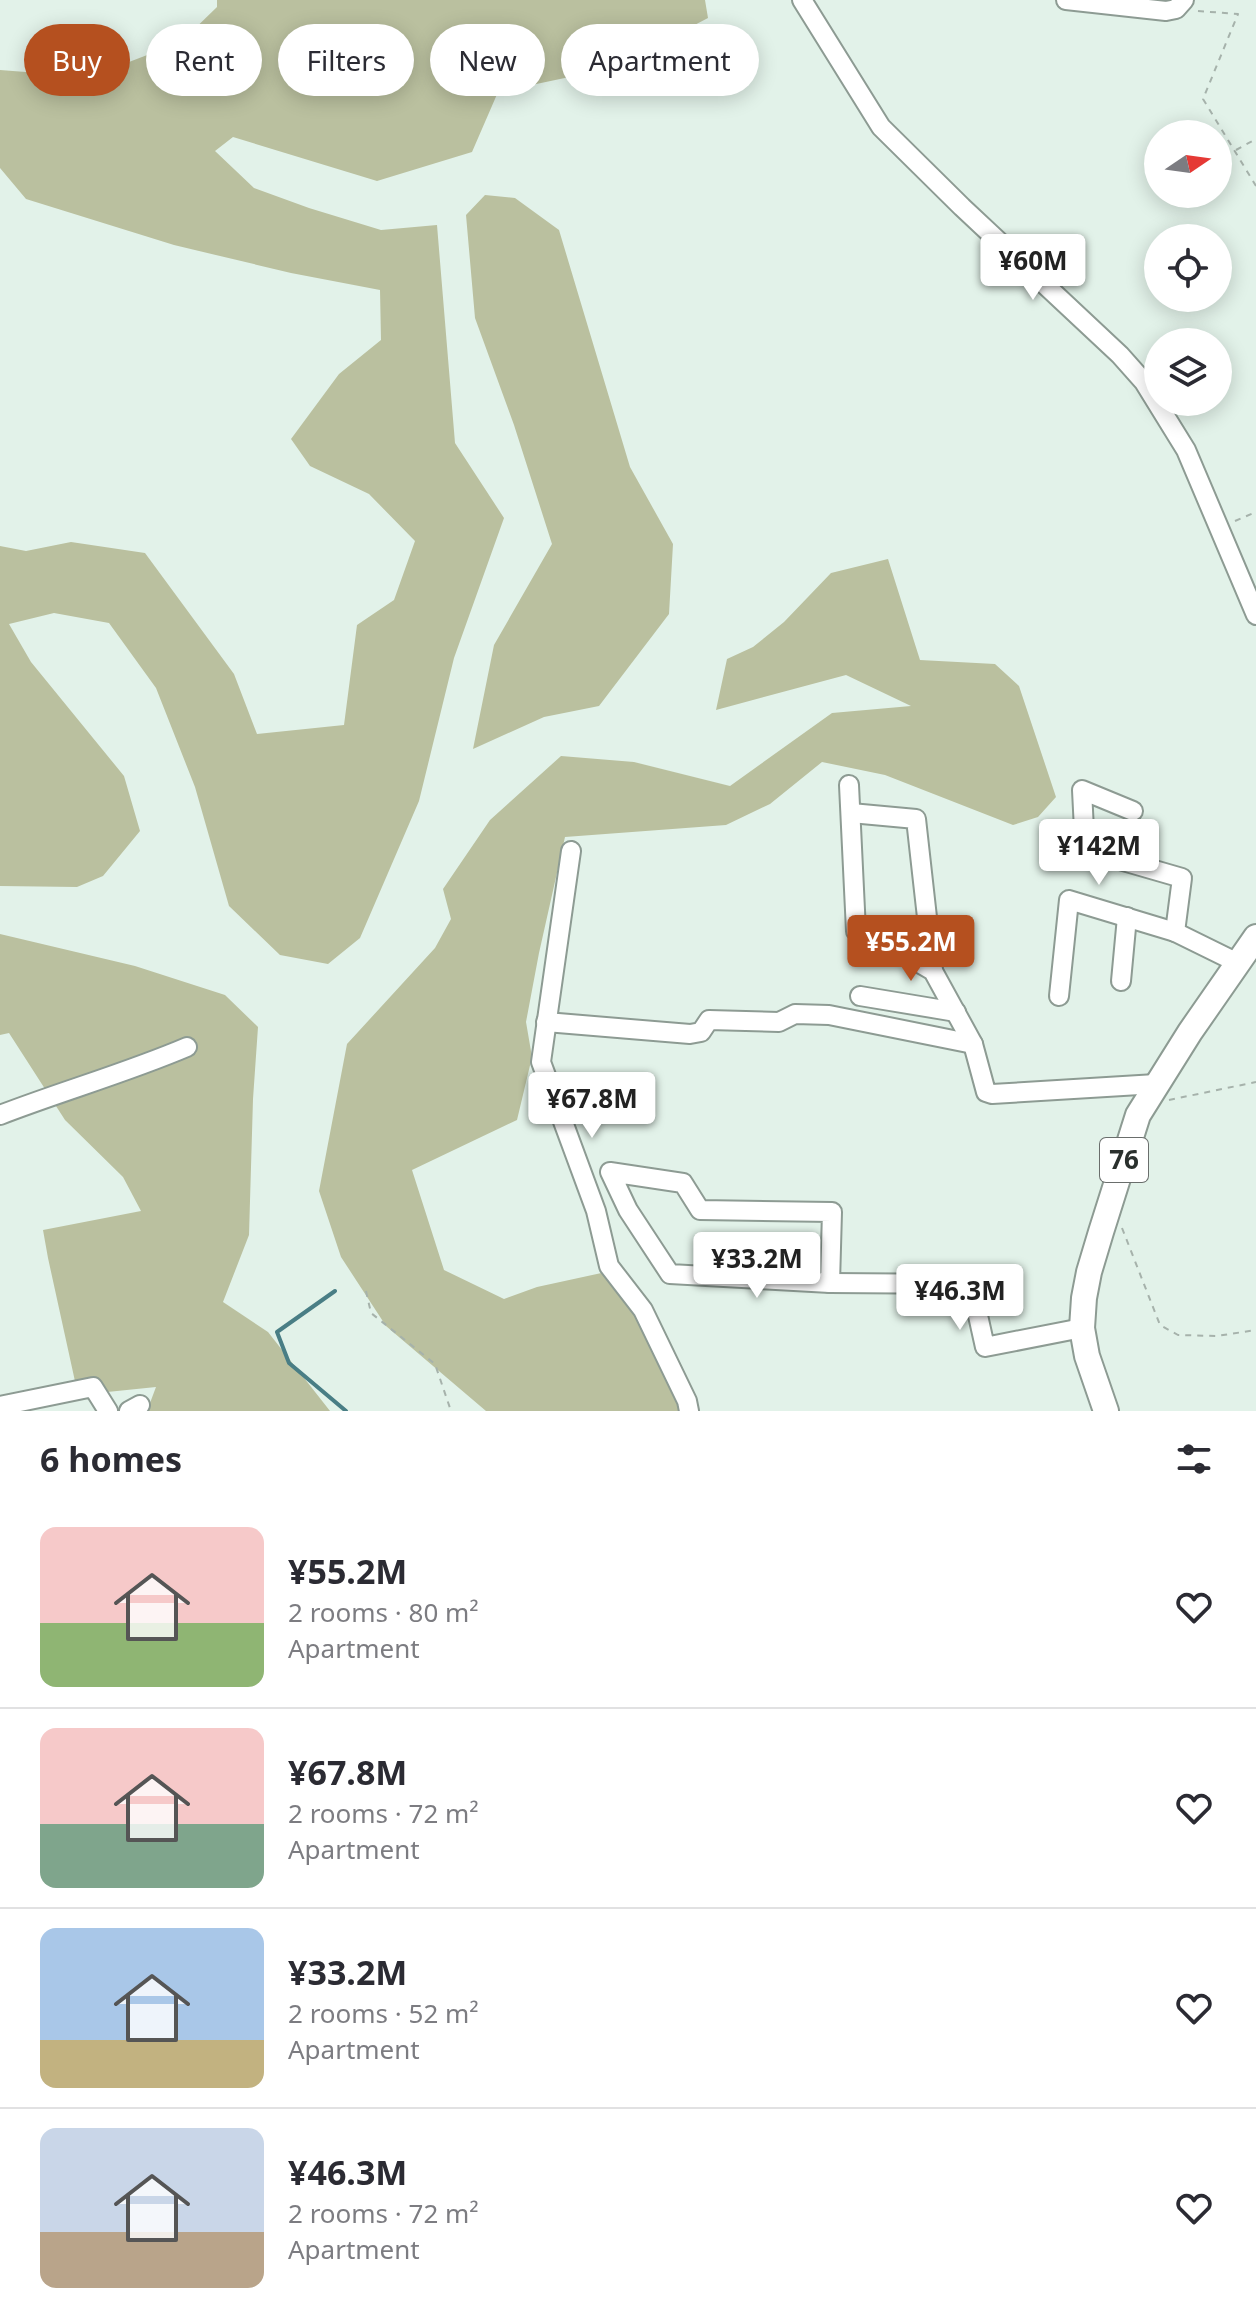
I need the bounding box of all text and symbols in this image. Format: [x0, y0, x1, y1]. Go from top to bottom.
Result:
chip: Buy [24, 24, 130, 96]
chip: Rent [146, 24, 262, 96]
chip: Filters [278, 24, 414, 96]
chip: New [430, 24, 545, 96]
chip: Apartment [561, 24, 759, 96]
north arrow [1144, 120, 1232, 208]
map controls [1144, 120, 1232, 416]
button: locate [1144, 224, 1232, 312]
pin: ¥60M [986, 234, 1080, 302]
text: ¥60M [998, 242, 1068, 278]
button: layers [1144, 328, 1232, 416]
pin: ¥142M [1043, 819, 1155, 887]
text: ¥142M [1057, 827, 1141, 863]
pin: ¥55.2M [846, 915, 976, 983]
text: ¥55.2M [865, 923, 957, 959]
pin: ¥67.8M [527, 1072, 657, 1140]
text: ¥67.8M [546, 1080, 638, 1116]
road number: 76 [1100, 1138, 1148, 1182]
pin: ¥33.2M [692, 1232, 822, 1300]
text: ¥33.2M [711, 1240, 803, 1276]
pin: ¥46.3M [895, 1264, 1025, 1332]
text: ¥46.3M [914, 1272, 1006, 1308]
text: 6 homes [40, 1436, 182, 1482]
icon: filters [1172, 1437, 1216, 1481]
text: ¥55.2M [288, 1548, 407, 1594]
icon: home [104, 1559, 200, 1655]
icon: heart [1172, 1585, 1216, 1629]
text: 2 rooms · 80 m² [288, 1594, 478, 1630]
text: Apartment [288, 1630, 420, 1666]
text: ¥67.8M [288, 1749, 407, 1795]
icon: home [104, 1760, 200, 1856]
icon: heart [1172, 1786, 1216, 1830]
text: 2 rooms · 72 m² [288, 1795, 478, 1831]
text: Apartment [288, 1831, 420, 1867]
text: ¥33.2M [288, 1949, 407, 1995]
icon: home [104, 1960, 200, 2056]
icon: heart [1172, 1986, 1216, 2030]
text: 2 rooms · 52 m² [288, 1995, 478, 2031]
text: Apartment [288, 2031, 420, 2067]
text: ¥46.3M [288, 2149, 407, 2195]
icon: home [104, 2160, 200, 2256]
icon: heart [1172, 2186, 1216, 2230]
text: 2 rooms · 72 m² [288, 2195, 478, 2231]
text: Apartment [288, 2231, 420, 2267]

